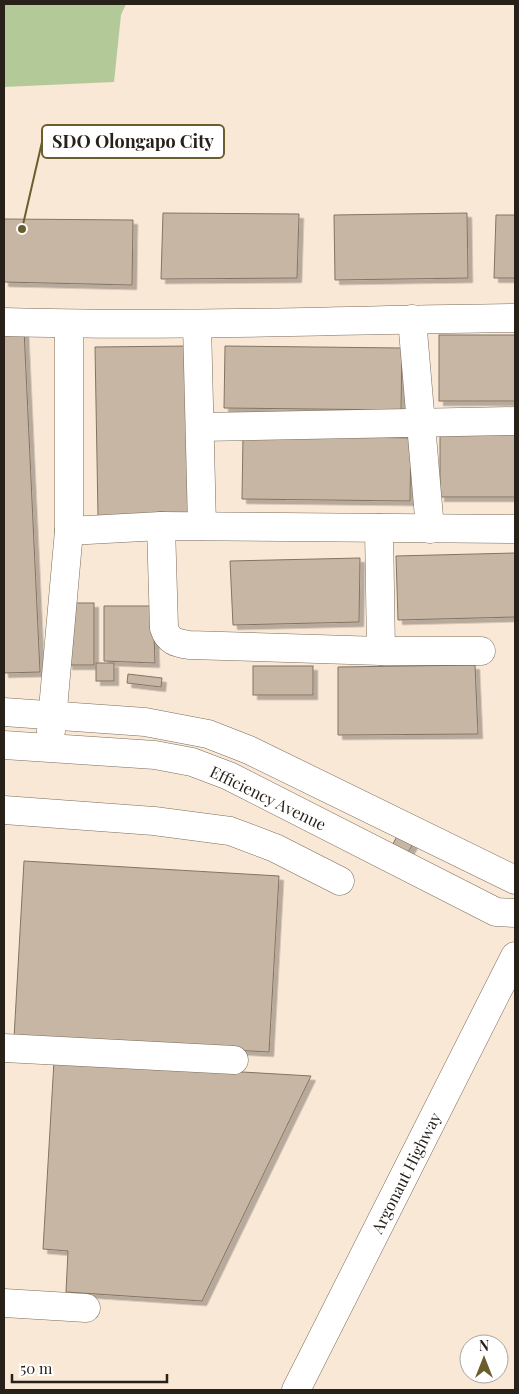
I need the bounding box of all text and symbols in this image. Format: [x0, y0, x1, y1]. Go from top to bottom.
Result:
callout: SDO Olongapo City [42, 125, 224, 158]
text: SDO Olongapo City [52, 129, 215, 153]
street label: Efficiency Avenue [207, 760, 330, 835]
street label: Argonaut Highway [366, 1109, 445, 1238]
north arrow [459, 1334, 509, 1384]
text: N [479, 1336, 489, 1355]
scale bar [12, 1352, 168, 1384]
text: 50 m [20, 1358, 53, 1378]

